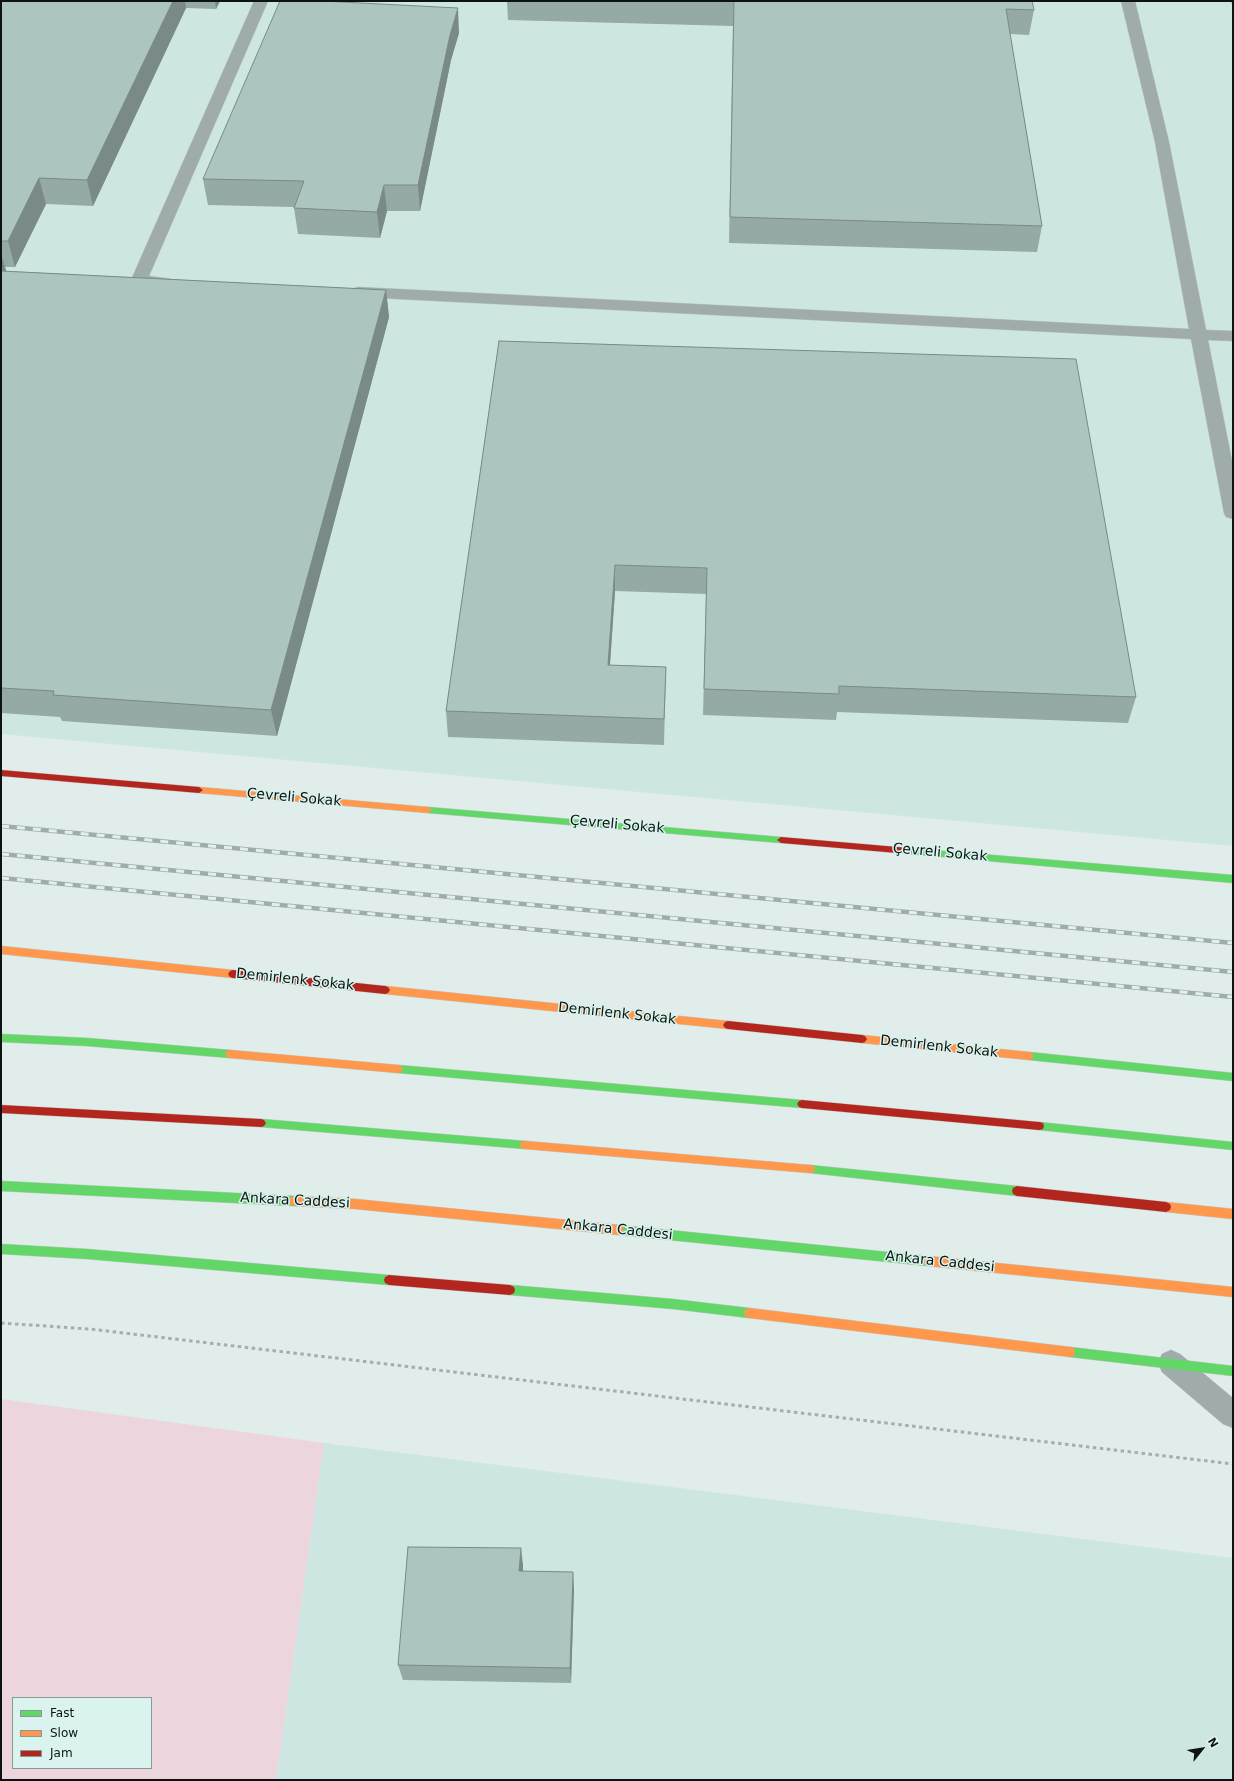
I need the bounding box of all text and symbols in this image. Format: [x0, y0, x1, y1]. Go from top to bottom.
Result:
street label: Çevreli Sokak [246, 785, 342, 811]
street label: Çevreli Sokak [569, 812, 665, 838]
street label: Çevreli Sokak [892, 840, 988, 866]
street label: Demirlenk Sokak [235, 965, 355, 995]
street label: Demirlenk Sokak [557, 999, 677, 1029]
street label: Demirlenk Sokak [879, 1032, 999, 1062]
street label: Ankara Caddesi [240, 1190, 350, 1212]
street label: Ankara Caddesi [563, 1216, 673, 1244]
street label: Ankara Caddesi [885, 1248, 995, 1276]
legend [12, 1697, 152, 1769]
text: Fast [50, 1706, 74, 1720]
text: Slow [50, 1726, 78, 1740]
north arrow [1182, 1729, 1222, 1769]
text: N [1205, 1736, 1221, 1750]
text: Jam [50, 1746, 73, 1760]

